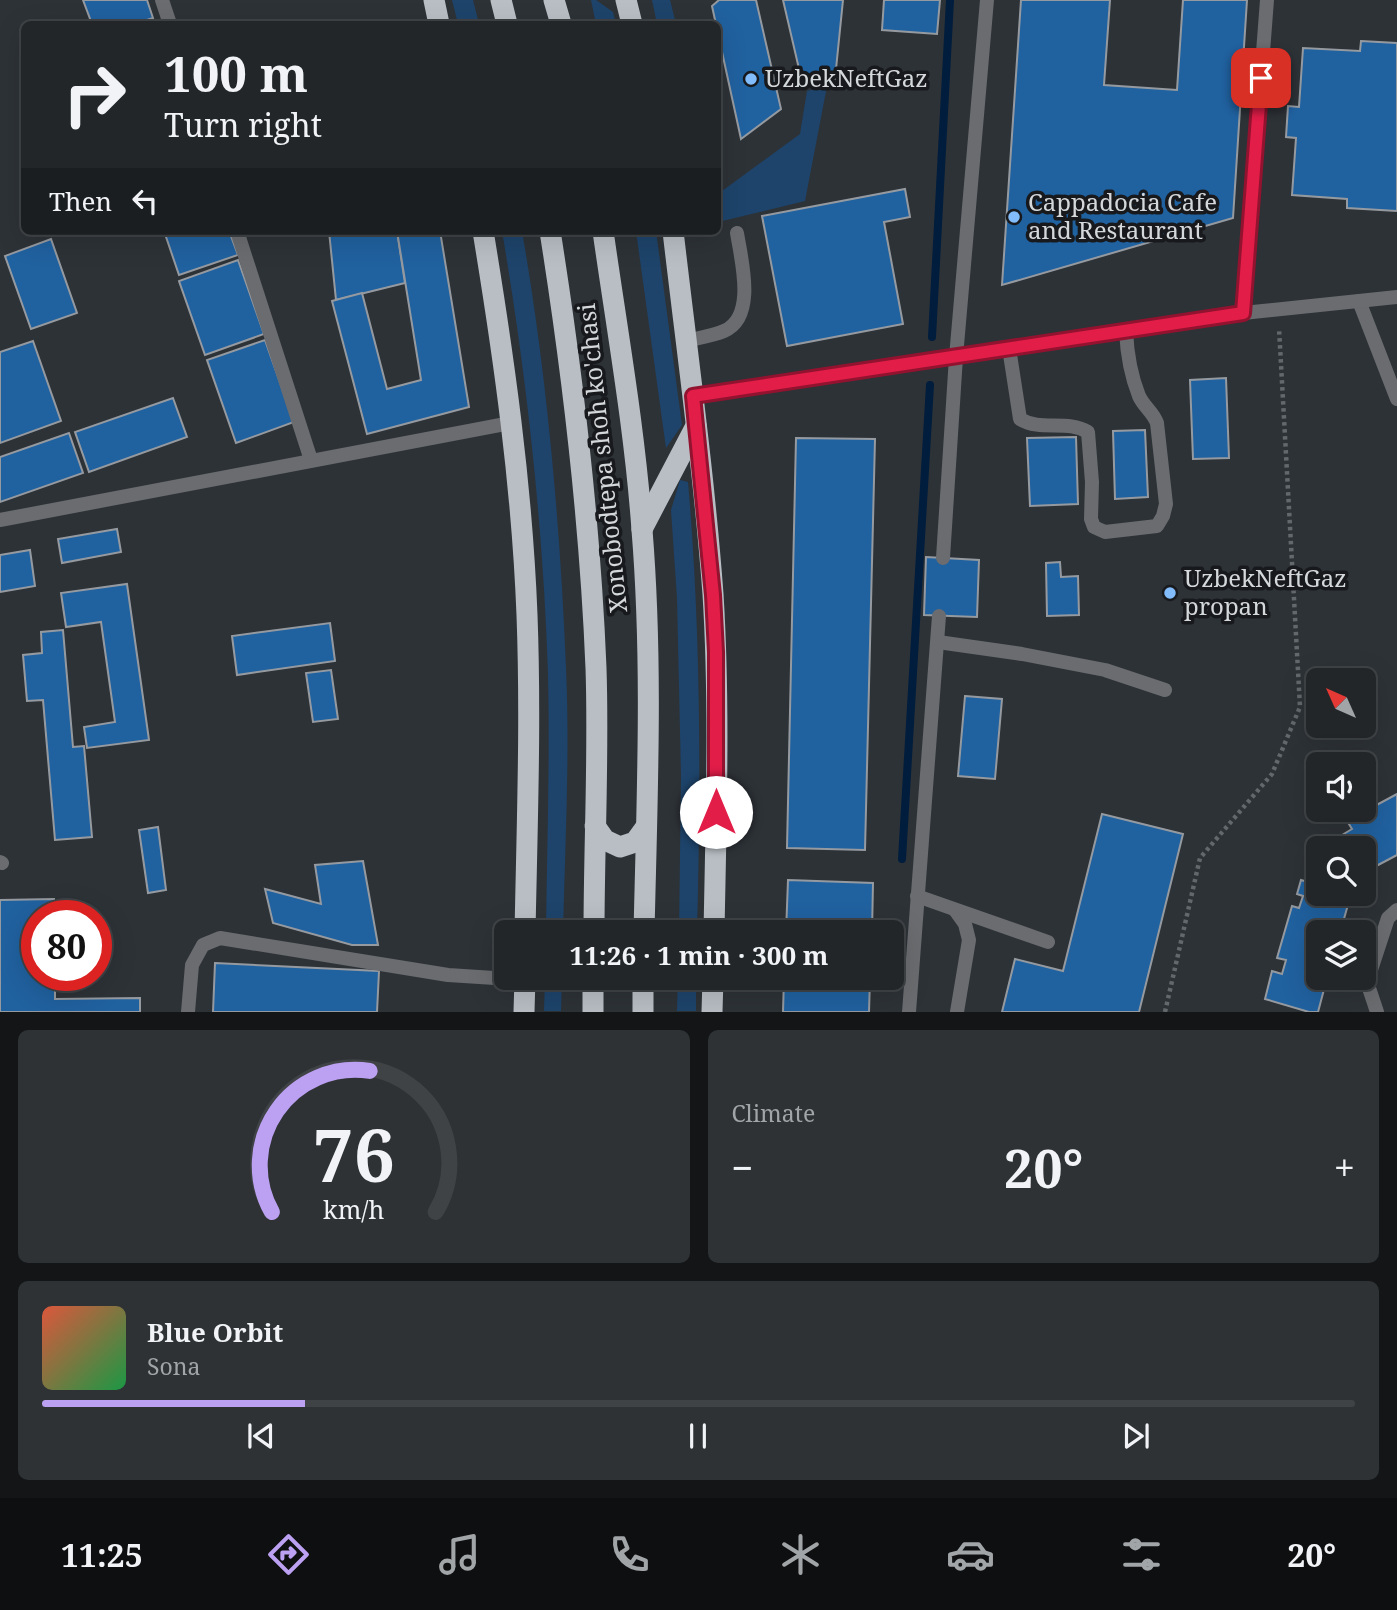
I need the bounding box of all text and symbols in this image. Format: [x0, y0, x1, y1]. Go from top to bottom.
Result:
text: 100 m [164, 40, 308, 106]
pin [1231, 48, 1291, 108]
icon: right [49, 49, 140, 140]
icon: arrive [1242, 59, 1280, 97]
place label: UzbekNeftGaz [765, 61, 927, 94]
marker: UzbekNeftGaz [743, 71, 759, 87]
text: Turn right [164, 103, 322, 146]
icon: left [126, 182, 164, 220]
text: Then [49, 183, 112, 219]
place label: Cappadocia Cafe and Restaurant [1028, 185, 1217, 246]
marker: Cappadocia Cafe and Restaurant [1006, 209, 1022, 225]
street label: Xonobodtepa shoh ko'chasi [569, 302, 634, 614]
place label: UzbekNeftGaz propan [1184, 561, 1346, 622]
marker: UzbekNeftGaz propan [1162, 585, 1178, 601]
north arrow [1306, 668, 1376, 738]
map controls [1306, 668, 1376, 990]
button: sound [1306, 752, 1376, 822]
position arrow [679, 775, 753, 849]
button: search [1306, 836, 1376, 906]
speed limit sign: 80 [21, 900, 112, 991]
button: layers [1306, 920, 1376, 990]
text: 11:26 · 1 min · 300 m [569, 937, 829, 973]
text: Climate [732, 1097, 815, 1129]
text: 76 [313, 1105, 395, 1204]
text: 20° [1004, 1132, 1083, 1203]
text: − [732, 1141, 754, 1193]
text: + [1334, 1141, 1355, 1193]
text: km/h [323, 1192, 385, 1226]
text: Blue Orbit [147, 1314, 283, 1350]
text: Sona [147, 1350, 201, 1382]
icon: previous [242, 1417, 280, 1455]
icon: pause [679, 1417, 717, 1455]
icon: next [1117, 1417, 1155, 1455]
icon: directions [264, 1530, 313, 1579]
icon: music [435, 1530, 484, 1579]
icon: phone [605, 1530, 654, 1579]
icon: climate [776, 1530, 825, 1579]
icon: car [946, 1530, 995, 1579]
icon: filters [1117, 1530, 1166, 1579]
text: 11:25 [61, 1533, 143, 1576]
text: 20° [1287, 1533, 1336, 1576]

